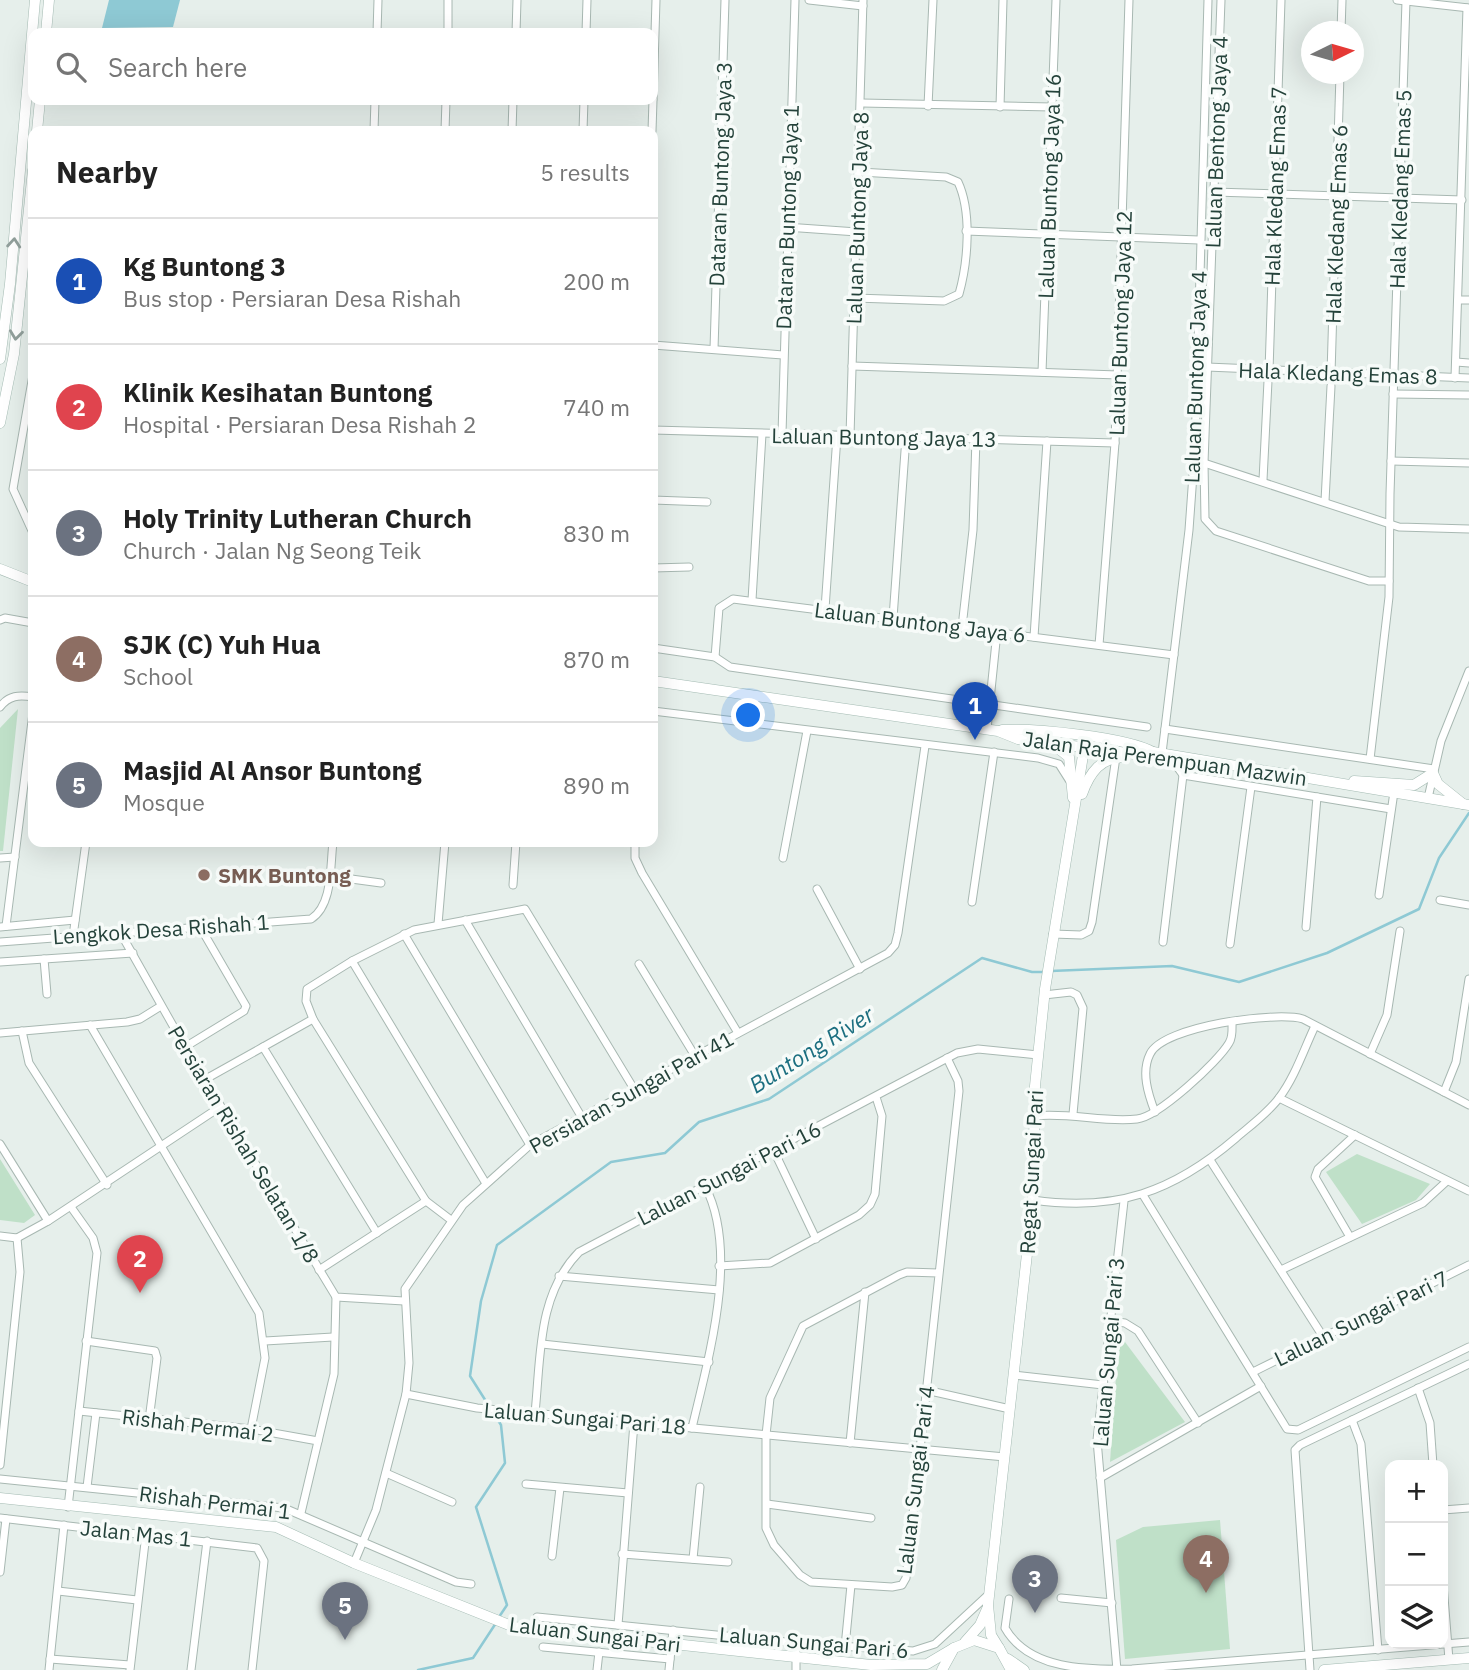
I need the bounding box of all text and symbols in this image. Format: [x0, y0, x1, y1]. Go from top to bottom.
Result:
north arrow [1301, 21, 1364, 84]
search box [28, 28, 658, 105]
street label: Laluan Bentong Jaya 4 [1198, 35, 1234, 249]
icon: search [52, 48, 90, 86]
text: Search here [108, 50, 247, 84]
street label: Dataran Buntong Jaya 3 [702, 61, 738, 287]
street label: Laluan Buntong Jaya 16 [1031, 73, 1067, 299]
street label: Hala Kledang Emas 7 [1258, 86, 1292, 286]
street label: Hala Kledang Emas 5 [1383, 89, 1417, 289]
street label: Dataran Buntong Jaya 1 [769, 104, 805, 330]
street label: Laluan Buntong Jaya 8 [839, 111, 875, 325]
street label: Hala Kledang Emas 6 [1319, 124, 1353, 324]
text: Nearby [56, 152, 158, 191]
text: 5 results [540, 157, 630, 187]
street label: Laluan Buntong Jaya 12 [1102, 210, 1138, 436]
one-way arrow [6, 237, 21, 248]
text: Kg Buntong 3 [123, 249, 286, 283]
text: 1 [72, 266, 86, 296]
text: 200 m [563, 266, 630, 296]
street label: Laluan Buntong Jaya 4 [1177, 270, 1213, 484]
text: Bus stop · Persiaran Desa Rishah [123, 283, 461, 313]
one-way arrow [9, 329, 24, 341]
street label: Hala Kledang Emas 8 [1238, 356, 1438, 390]
text: Klinik Kesihatan Buntong [123, 375, 432, 409]
text: 2 [72, 392, 86, 422]
text: 740 m [563, 392, 630, 422]
text: Hospital · Persiaran Desa Rishah 2 [123, 409, 477, 439]
street label: Laluan Buntong Jaya 13 [771, 421, 997, 453]
text: Holy Trinity Lutheran Church [123, 501, 472, 535]
text: 3 [72, 518, 86, 548]
text: 830 m [563, 518, 630, 548]
text: Church · Jalan Ng Seong Teik [123, 535, 421, 565]
street label: Laluan Buntong Jaya 6 [813, 595, 1027, 649]
text: SJK (C) Yuh Hua [123, 627, 321, 661]
text: 4 [72, 644, 86, 674]
text: 870 m [563, 644, 630, 674]
text: School [123, 661, 193, 691]
pin: 1 [952, 682, 998, 740]
your location [731, 698, 765, 732]
street label: Jalan Raja Perempuan Mazwin [1021, 724, 1309, 792]
text: Masjid Al Ansor Buntong [123, 753, 421, 787]
text: 5 [72, 770, 86, 800]
text: 890 m [563, 770, 630, 800]
text: Mosque [123, 787, 205, 817]
place label: SMK Buntong [218, 861, 351, 889]
marker: SMK Buntong [196, 867, 212, 883]
street label: Lengkok Desa Rishah 1 [52, 907, 270, 951]
water label: Buntong River [743, 998, 880, 1099]
street label: Persiaran Rishah Selatan 1/8 [162, 1020, 326, 1268]
street label: Persiaran Sungai Pari 41 [524, 1024, 738, 1160]
street label: Regat Sungai Pari [1013, 1089, 1049, 1255]
street label: Laluan Sungai Pari 16 [632, 1114, 826, 1232]
pin: 2 [117, 1235, 163, 1293]
street label: Laluan Sungai Pari 3 [1086, 1256, 1130, 1448]
street label: Laluan Sungai Pari 7 [1269, 1264, 1453, 1372]
street label: Laluan Sungai Pari 4 [890, 1384, 940, 1576]
street label: Laluan Sungai Pari 18 [483, 1395, 687, 1441]
street label: Rishah Permai 2 [120, 1402, 276, 1448]
map controls [1385, 1460, 1448, 1649]
button: + [1385, 1460, 1448, 1523]
street label: Rishah Permai 1 [137, 1479, 293, 1525]
street label: Jalan Mas 1 [79, 1513, 193, 1553]
button: − [1385, 1523, 1448, 1586]
pin: 4 [1183, 1535, 1229, 1593]
pin: 3 [1012, 1555, 1058, 1613]
pin: 5 [322, 1582, 368, 1640]
button: layers [1385, 1586, 1448, 1649]
street label: Laluan Sungai Pari [508, 1610, 682, 1658]
street label: Laluan Sungai Pari 6 [718, 1620, 910, 1664]

